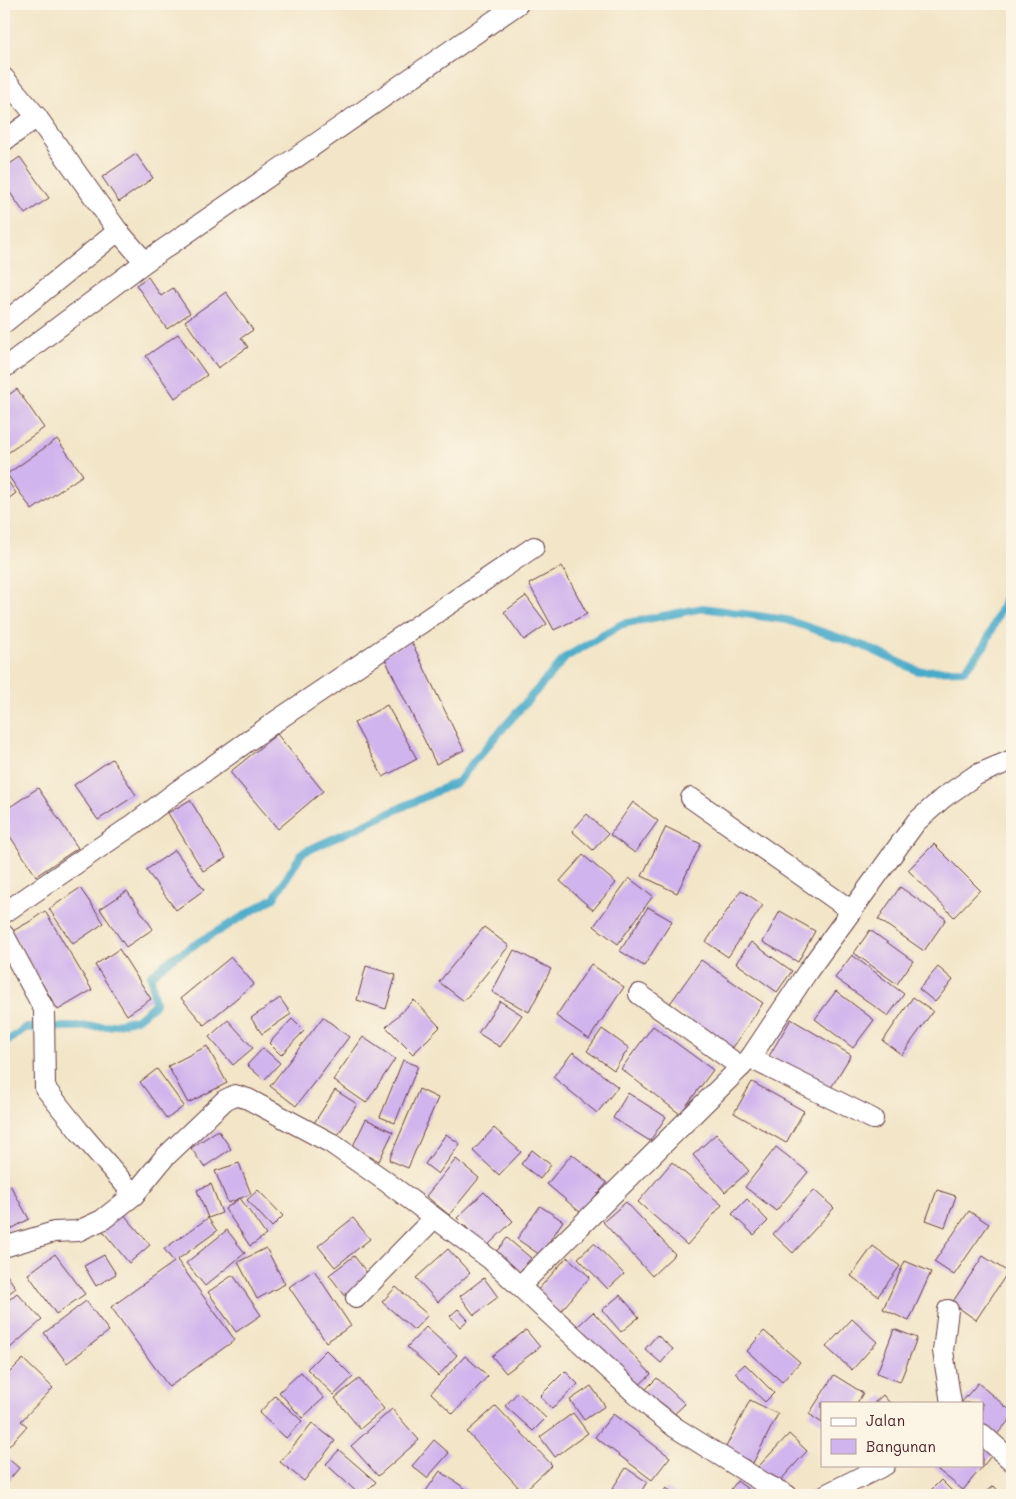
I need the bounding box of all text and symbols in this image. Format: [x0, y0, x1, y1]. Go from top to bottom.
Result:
legend [821, 1402, 984, 1466]
text: Jalan [866, 1410, 905, 1430]
text: Bangunan [866, 1436, 936, 1456]

